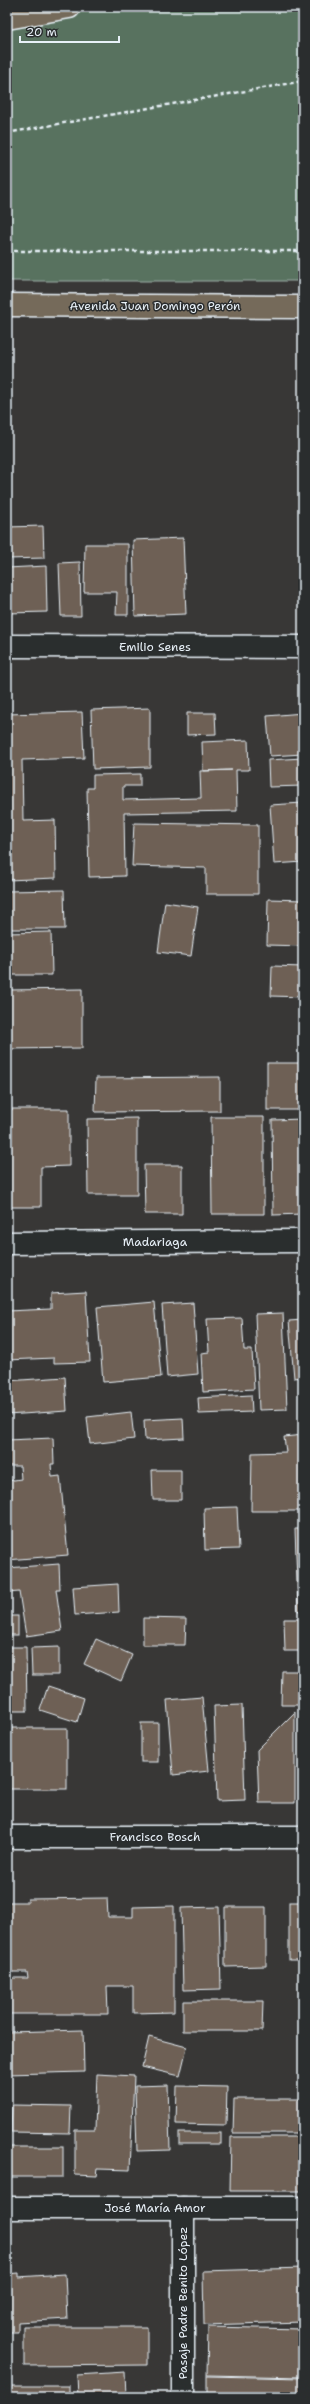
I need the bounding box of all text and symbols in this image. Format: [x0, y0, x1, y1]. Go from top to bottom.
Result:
scale bar [20, 18, 119, 44]
text: 20 m [26, 24, 57, 40]
street label: Avenida Juan Domingo Perón [70, 298, 240, 314]
street label: Emilio Senes [119, 639, 191, 655]
street label: Madariaga [123, 1234, 188, 1250]
street label: Francisco Bosch [110, 1829, 200, 1845]
street label: José María Amor [104, 2200, 206, 2216]
street label: Pasaje Padre Benito López [175, 2227, 191, 2379]

